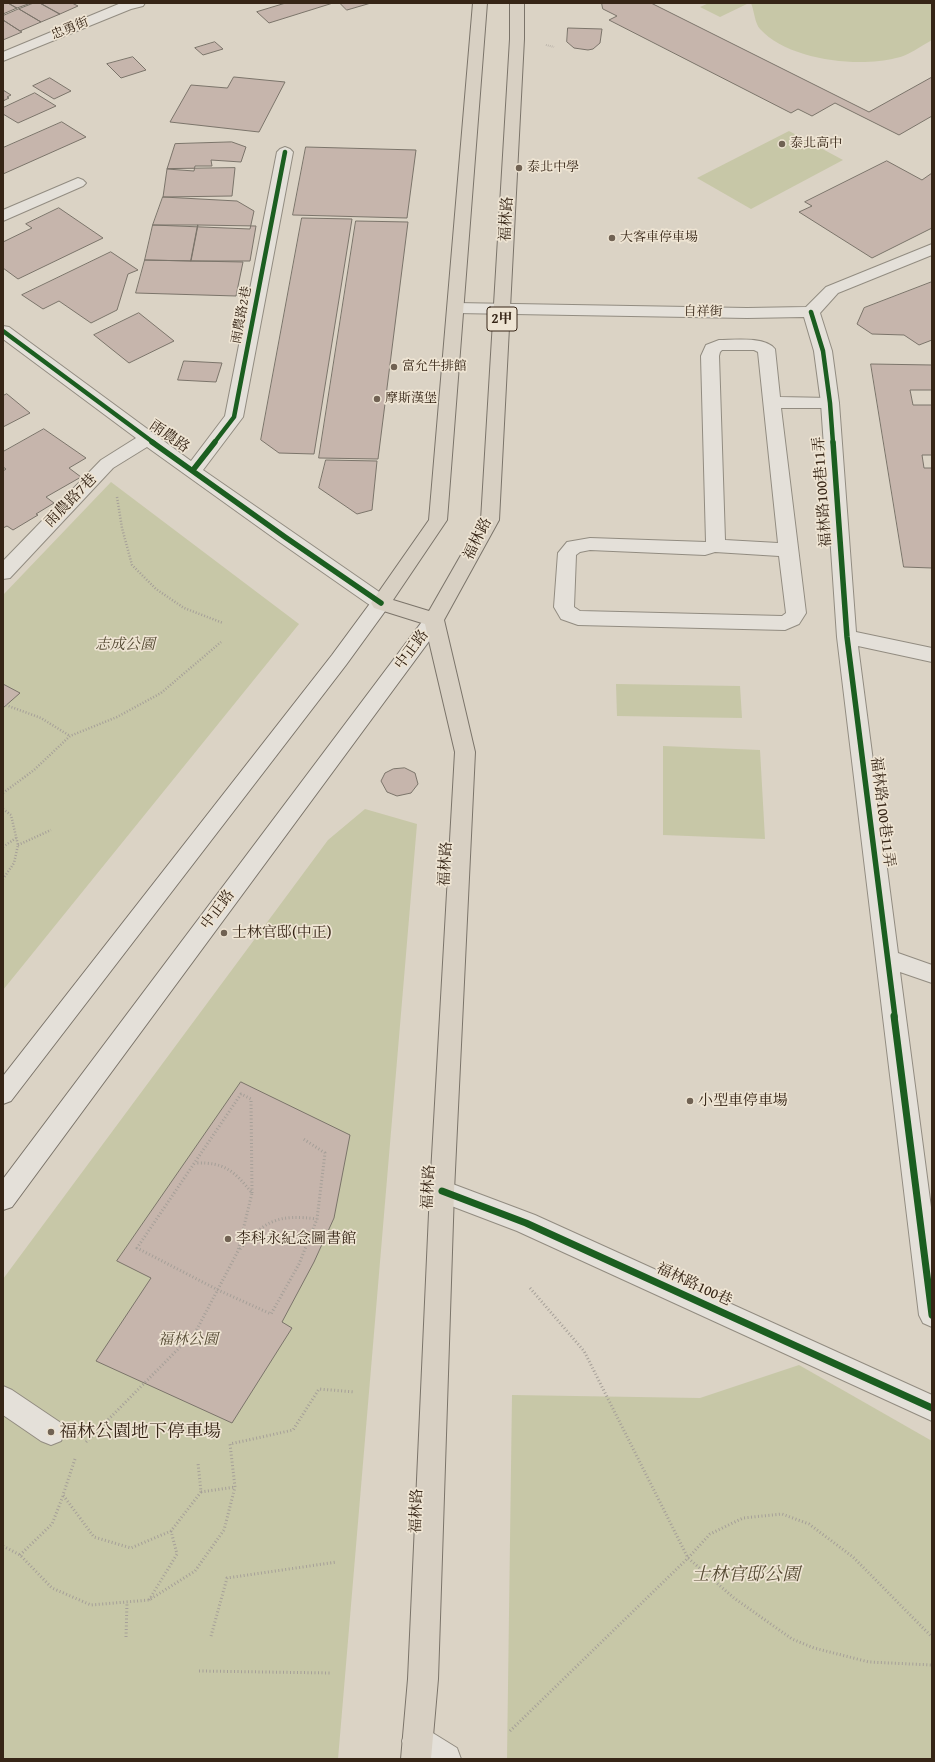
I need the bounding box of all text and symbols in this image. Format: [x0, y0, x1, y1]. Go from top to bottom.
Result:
street label: 忠勇街 [49, 14, 91, 44]
place label: 泰北高中 [790, 136, 842, 152]
marker: 泰北高中 [777, 139, 787, 149]
place label: 泰北中學 [527, 160, 579, 176]
marker: 泰北中學 [514, 163, 524, 173]
street label: 福林路 [497, 196, 517, 242]
place label: 大客車停車場 [620, 230, 698, 246]
marker: 大客車停車場 [607, 233, 617, 243]
street label: 雨農路2巷 [229, 285, 255, 345]
street label: 自祥街 [683, 304, 723, 320]
road number: 2甲 [487, 307, 517, 331]
place label: 富允牛排館 [402, 359, 467, 375]
marker: 富允牛排館 [389, 362, 399, 372]
place label: 摩斯漢堡 [385, 391, 437, 407]
marker: 摩斯漢堡 [372, 394, 382, 404]
street label: 雨農路 [145, 417, 193, 457]
street label: 福林路100巷11弄 [810, 436, 836, 548]
street label: 雨農路7巷 [41, 471, 101, 531]
street label: 福林路 [460, 515, 496, 563]
street label: 中正路 [391, 627, 433, 673]
park label: 志成公園 [95, 636, 155, 654]
street label: 福林路100巷11弄 [866, 756, 898, 868]
street label: 福林路 [436, 841, 456, 887]
street label: 中正路 [197, 887, 239, 933]
place label: 士林官邸(中正) [232, 924, 332, 942]
marker: 士林官邸(中正) [219, 928, 229, 938]
place label: 小型車停車場 [698, 1092, 788, 1110]
marker: 小型車停車場 [685, 1096, 695, 1106]
street label: 福林路 [419, 1164, 439, 1210]
place label: 李科永紀念圖書館 [236, 1230, 356, 1248]
marker: 李科永紀念圖書館 [223, 1234, 233, 1244]
street label: 福林路100巷 [653, 1260, 735, 1310]
park label: 福林公園 [158, 1331, 218, 1349]
place label: 福林公園地下停車場 [59, 1421, 221, 1443]
marker: 福林公園地下停車場 [46, 1427, 56, 1437]
street label: 福林路 [407, 1488, 427, 1534]
park label: 士林官邸公園 [692, 1564, 800, 1586]

